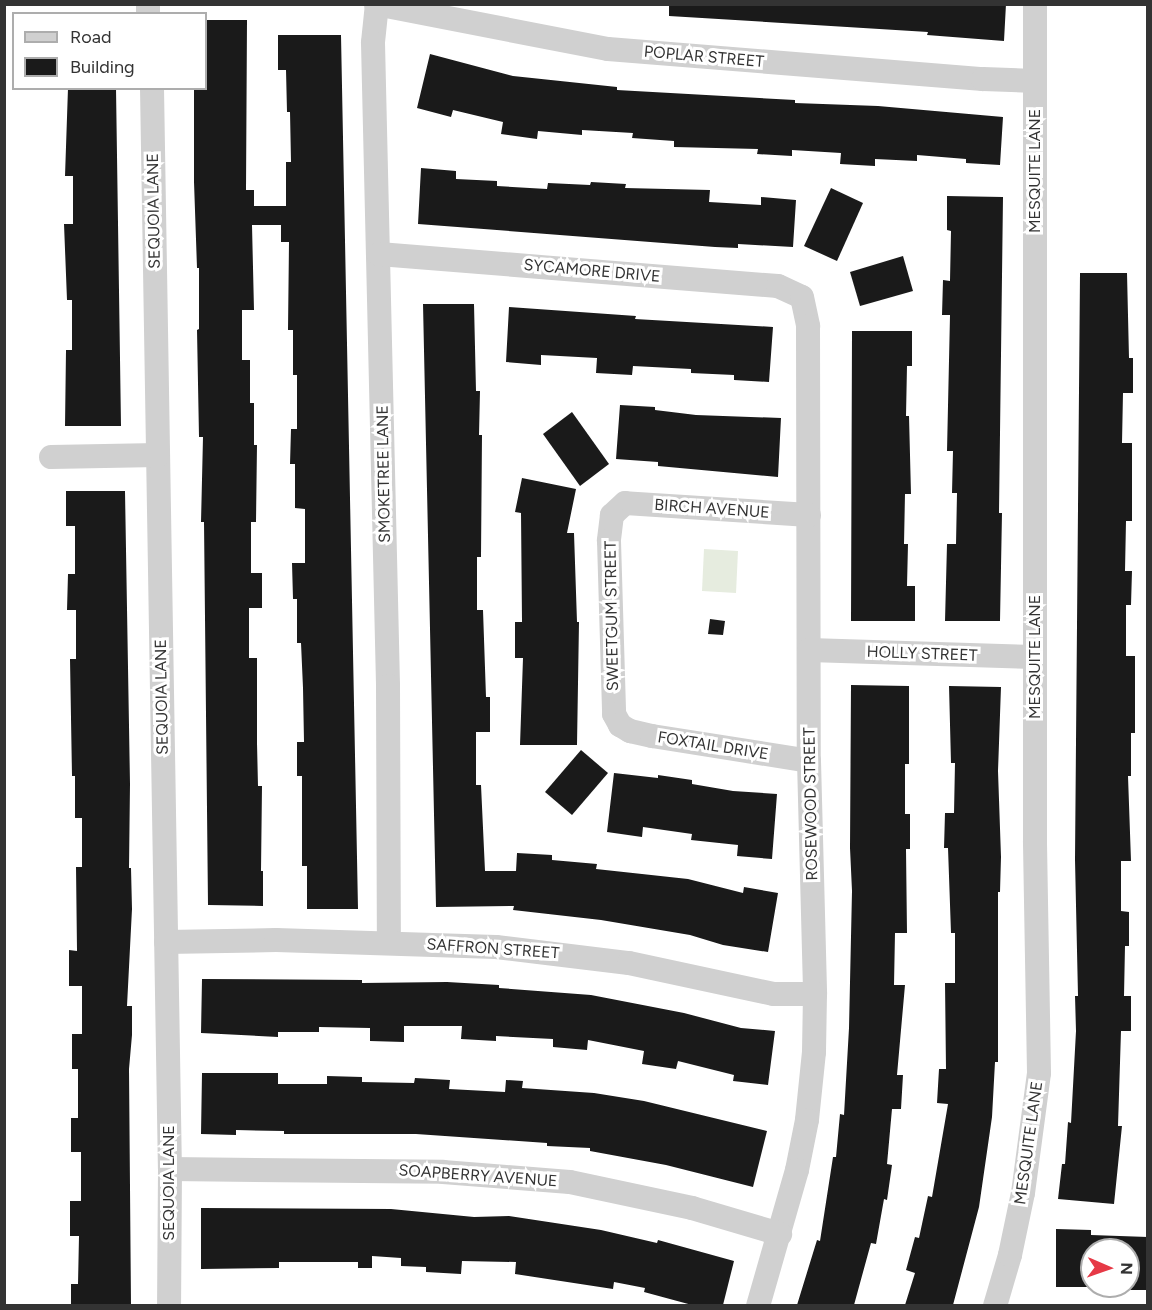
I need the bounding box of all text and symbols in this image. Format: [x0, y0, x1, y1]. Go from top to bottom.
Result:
legend [12, 12, 207, 90]
text: Road [70, 26, 111, 48]
street label: POPLAR STREET [643, 42, 765, 72]
text: Building [70, 56, 135, 78]
street label: MESQUITE LANE [1025, 109, 1045, 233]
street label: SEQUOIA LANE [143, 153, 165, 269]
street label: SYCAMORE DRIVE [523, 255, 661, 287]
street label: SMOKETREE LANE [373, 405, 395, 543]
street label: BIRCH AVENUE [654, 495, 770, 523]
street label: SWEETGUM STREET [601, 541, 623, 691]
street label: MESQUITE LANE [1025, 595, 1045, 719]
street label: SEQUOIA LANE [151, 639, 173, 755]
street label: HOLLY STREET [866, 642, 978, 666]
street label: ROSEWOOD STREET [800, 727, 822, 881]
street label: FOXTAIL DRIVE [656, 728, 770, 764]
street label: SAFFRON STREET [426, 935, 560, 963]
street label: MESQUITE LANE [1011, 1080, 1047, 1206]
street label: SEQUOIA LANE [159, 1125, 179, 1241]
street label: SOAPBERRY AVENUE [398, 1161, 558, 1191]
north arrow [1080, 1238, 1140, 1298]
text: N [1117, 1262, 1136, 1275]

